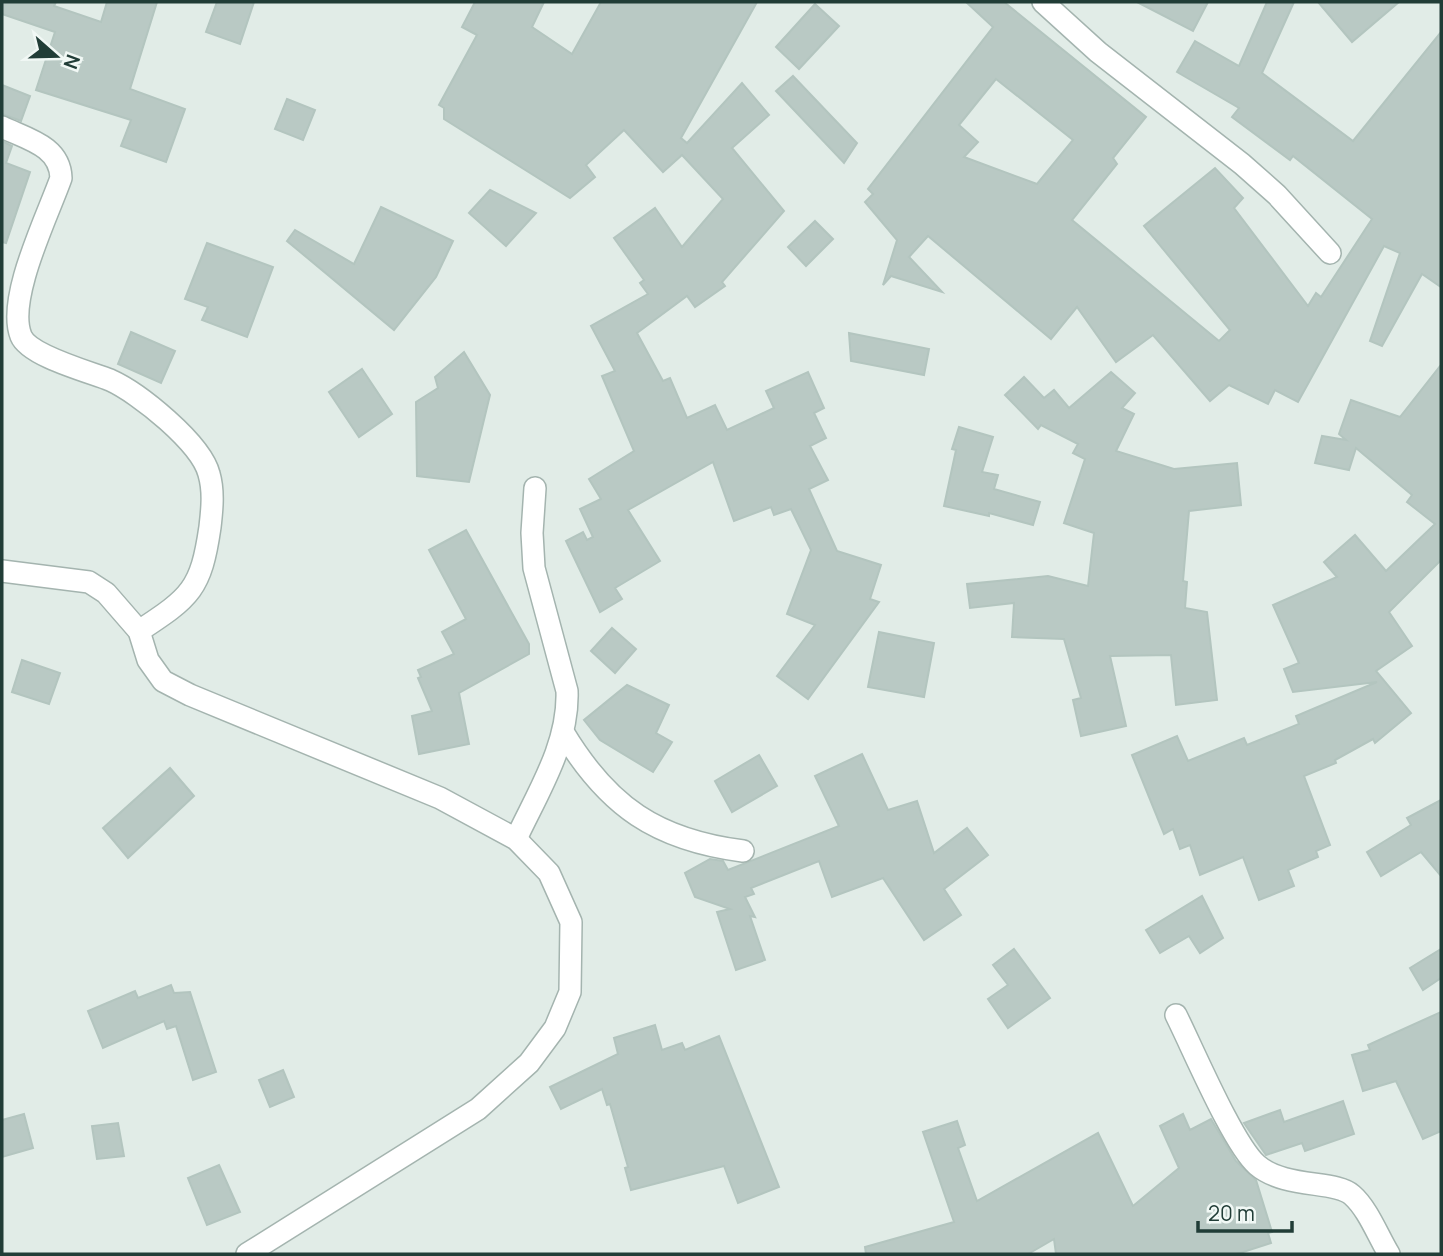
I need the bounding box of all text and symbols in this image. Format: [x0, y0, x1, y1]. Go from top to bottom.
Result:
north arrow [21, 21, 91, 91]
text: N [57, 51, 87, 73]
scale bar [1198, 1190, 1292, 1234]
text: 20 m [1208, 1199, 1255, 1227]

